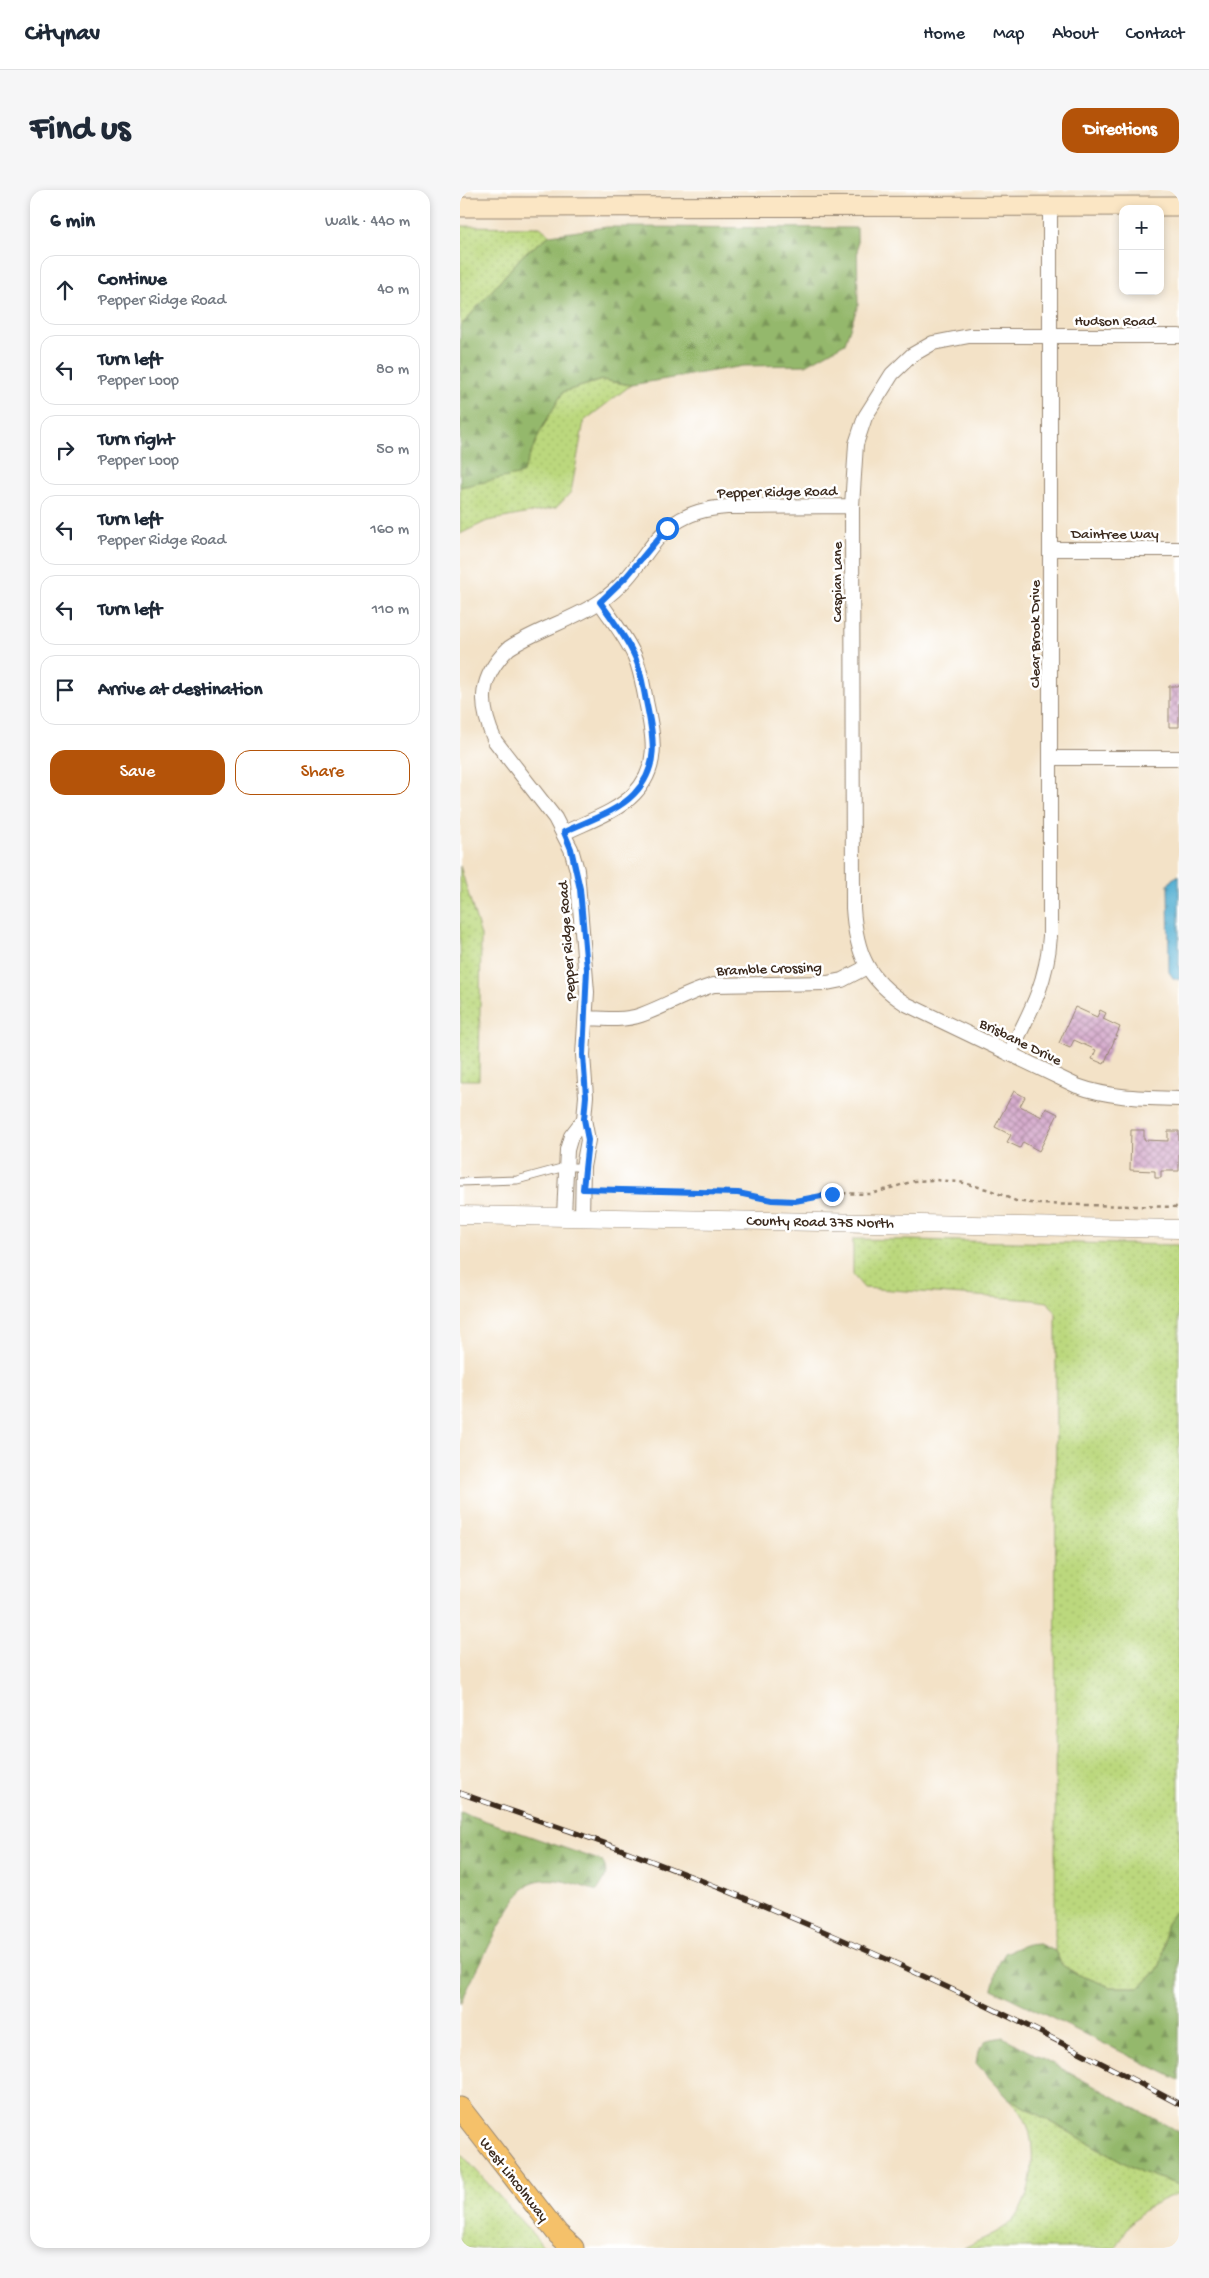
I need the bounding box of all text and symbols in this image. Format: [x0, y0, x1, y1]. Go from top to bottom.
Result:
text: Citynav [25, 20, 100, 49]
text: Home [923, 24, 965, 45]
text: Map [993, 24, 1024, 45]
text: About [1052, 24, 1098, 45]
text: Contact [1126, 24, 1184, 45]
button: Directions [1062, 108, 1179, 153]
text: Find us [30, 110, 130, 151]
map controls [1119, 205, 1164, 295]
button: + [1119, 205, 1164, 250]
text: 6 min [50, 210, 95, 235]
text: Walk · 440 m [325, 213, 410, 232]
button: − [1119, 250, 1164, 295]
text: Continue [98, 269, 167, 292]
icon: ahead [51, 276, 79, 304]
text: 40 m [377, 281, 409, 300]
text: Pepper Ridge Road [98, 292, 226, 311]
street label: Hudson Road [1074, 313, 1157, 331]
text: Turn left [98, 349, 162, 372]
icon: left [51, 356, 79, 384]
text: 80 m [376, 361, 409, 380]
text: Pepper Loop [98, 372, 179, 391]
text: Turn right [98, 429, 174, 452]
icon: right [51, 436, 79, 464]
text: 50 m [376, 441, 409, 460]
text: Pepper Loop [98, 452, 179, 471]
street label: Pepper Ridge Road [716, 483, 838, 503]
text: Turn left [98, 509, 162, 532]
icon: left [51, 516, 79, 544]
route start [656, 517, 679, 540]
text: 160 m [370, 521, 409, 540]
street label: Daintree Way [1070, 526, 1159, 544]
text: Pepper Ridge Road [98, 532, 226, 551]
street label: Caspian Lane [829, 542, 847, 622]
street label: Clear Brook Drive [1027, 580, 1045, 688]
icon: left [51, 596, 79, 624]
text: Turn left [98, 599, 162, 622]
text: 110 m [372, 601, 409, 620]
icon: arrive [51, 676, 79, 704]
text: Arrive at destination [98, 679, 262, 702]
button: Save [50, 750, 225, 795]
button: Share [235, 750, 410, 795]
street label: Pepper Ridge Road [555, 879, 581, 1002]
street label: Bramble Crossing [715, 959, 822, 981]
street label: Brisbane Drive [975, 1015, 1064, 1071]
route end [821, 1183, 844, 1206]
street label: County Road 375 North [746, 1213, 894, 1233]
street label: West Lincolnway [475, 2134, 552, 2227]

